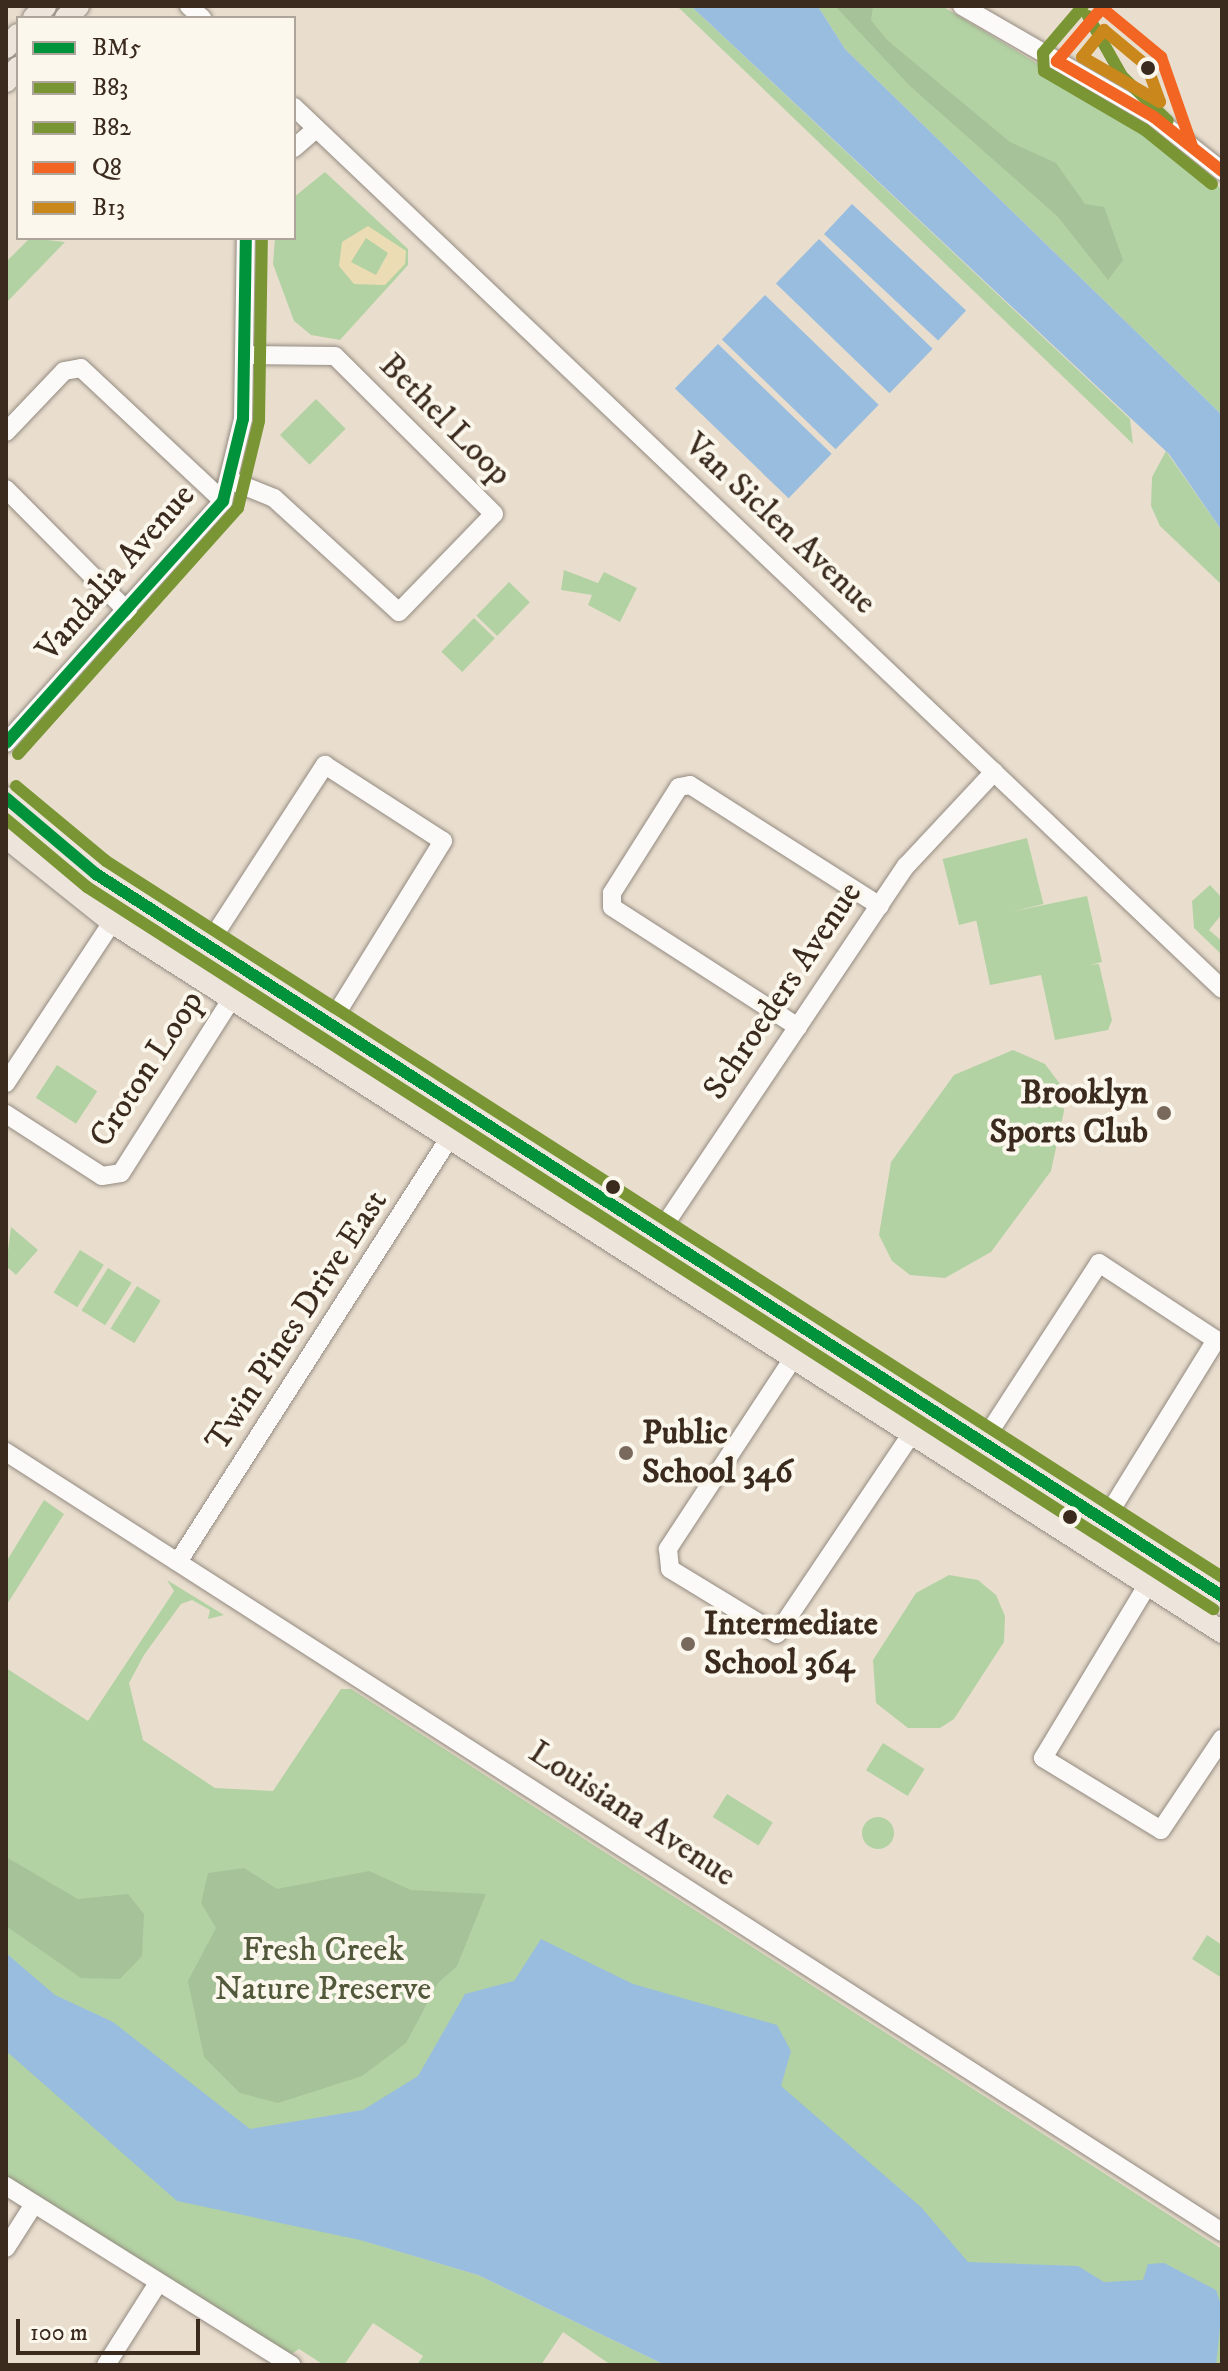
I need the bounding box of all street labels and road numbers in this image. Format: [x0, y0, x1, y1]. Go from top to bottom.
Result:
street label: Bethel Loop [370, 345, 520, 495]
street label: Van Siclen Avenue [676, 425, 884, 623]
street label: Vandalia Avenue [28, 476, 204, 670]
street label: Schroeders Avenue [695, 874, 871, 1108]
street label: Croton Loop [81, 983, 213, 1155]
street label: Twin Pines Drive East [197, 1183, 397, 1459]
street label: Louisiana Avenue [521, 1732, 743, 1896]

